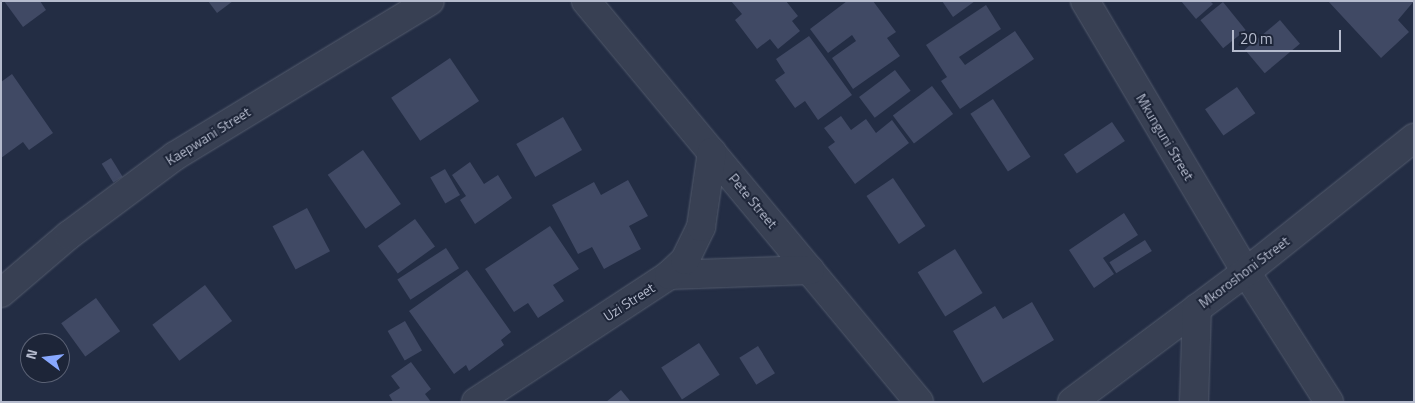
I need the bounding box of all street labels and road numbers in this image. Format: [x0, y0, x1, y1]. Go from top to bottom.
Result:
street label: Mkunguni Street [1133, 91, 1197, 183]
street label: Kaepwani Street [163, 103, 253, 169]
street label: Pete Street [725, 170, 781, 232]
street label: Mkoroshoni Street [1195, 233, 1293, 311]
street label: Uzi Street [600, 279, 658, 325]

